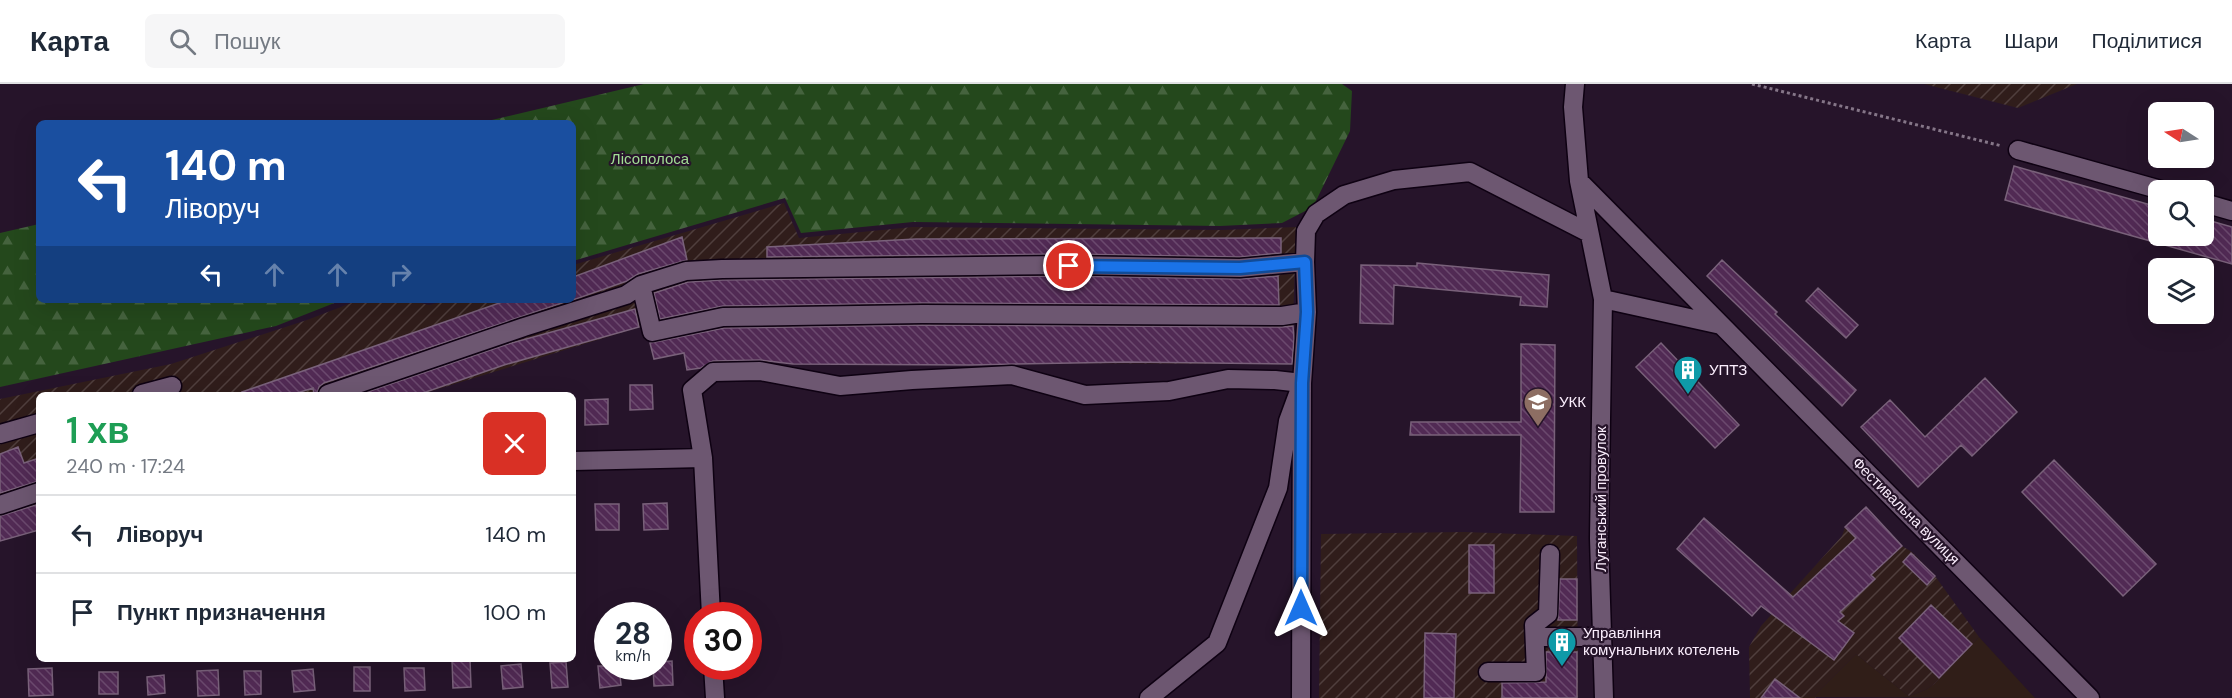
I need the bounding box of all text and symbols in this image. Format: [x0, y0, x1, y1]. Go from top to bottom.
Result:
search box [145, 14, 565, 68]
text: Карта [30, 23, 109, 60]
icon: search [166, 25, 199, 58]
text: Пошук [214, 27, 280, 56]
text: Карта [1915, 27, 1971, 55]
text: Шари [2004, 27, 2059, 55]
text: Поділитися [2092, 27, 2202, 55]
north arrow [2148, 102, 2214, 168]
map controls [2148, 102, 2214, 324]
text: 140 m [165, 138, 287, 193]
icon: left [66, 144, 144, 222]
park label: Лісополоса [611, 149, 690, 169]
button: search [2148, 180, 2214, 246]
text: Ліворуч [165, 191, 260, 226]
pin [1043, 240, 1094, 291]
icon: arrive [1052, 249, 1085, 282]
icon: left [195, 258, 228, 291]
icon: ahead [258, 258, 291, 291]
icon: ahead [321, 258, 354, 291]
icon: right [384, 258, 417, 291]
button: layers [2148, 258, 2214, 324]
building icon: УПТЗ [1672, 354, 1704, 396]
place label: УПТЗ [1709, 360, 1747, 380]
school or university icon: УКК [1522, 386, 1554, 428]
place label: УКК [1559, 392, 1586, 412]
text: 1 хв [66, 407, 129, 454]
button: close [483, 412, 546, 475]
street label: Луганський провулок [1591, 426, 1611, 572]
text: 240 m · 17:24 [66, 453, 185, 479]
street label: Фестивальна вулиця [1848, 453, 1964, 569]
icon: left [66, 518, 99, 551]
text: Ліворуч [117, 520, 203, 549]
text: 140 m [485, 520, 546, 549]
position arrow [1269, 576, 1333, 640]
icon: arrive [66, 596, 99, 629]
text: Пункт призначення [117, 598, 326, 627]
text: 100 m [484, 598, 546, 627]
speed limit sign: 30 [684, 602, 762, 680]
text: 28 [615, 614, 651, 653]
place label: Управління комунальних котелень [1583, 623, 1740, 660]
building icon: Управління комунальних котелень [1546, 626, 1578, 668]
text: km/h [615, 646, 651, 666]

